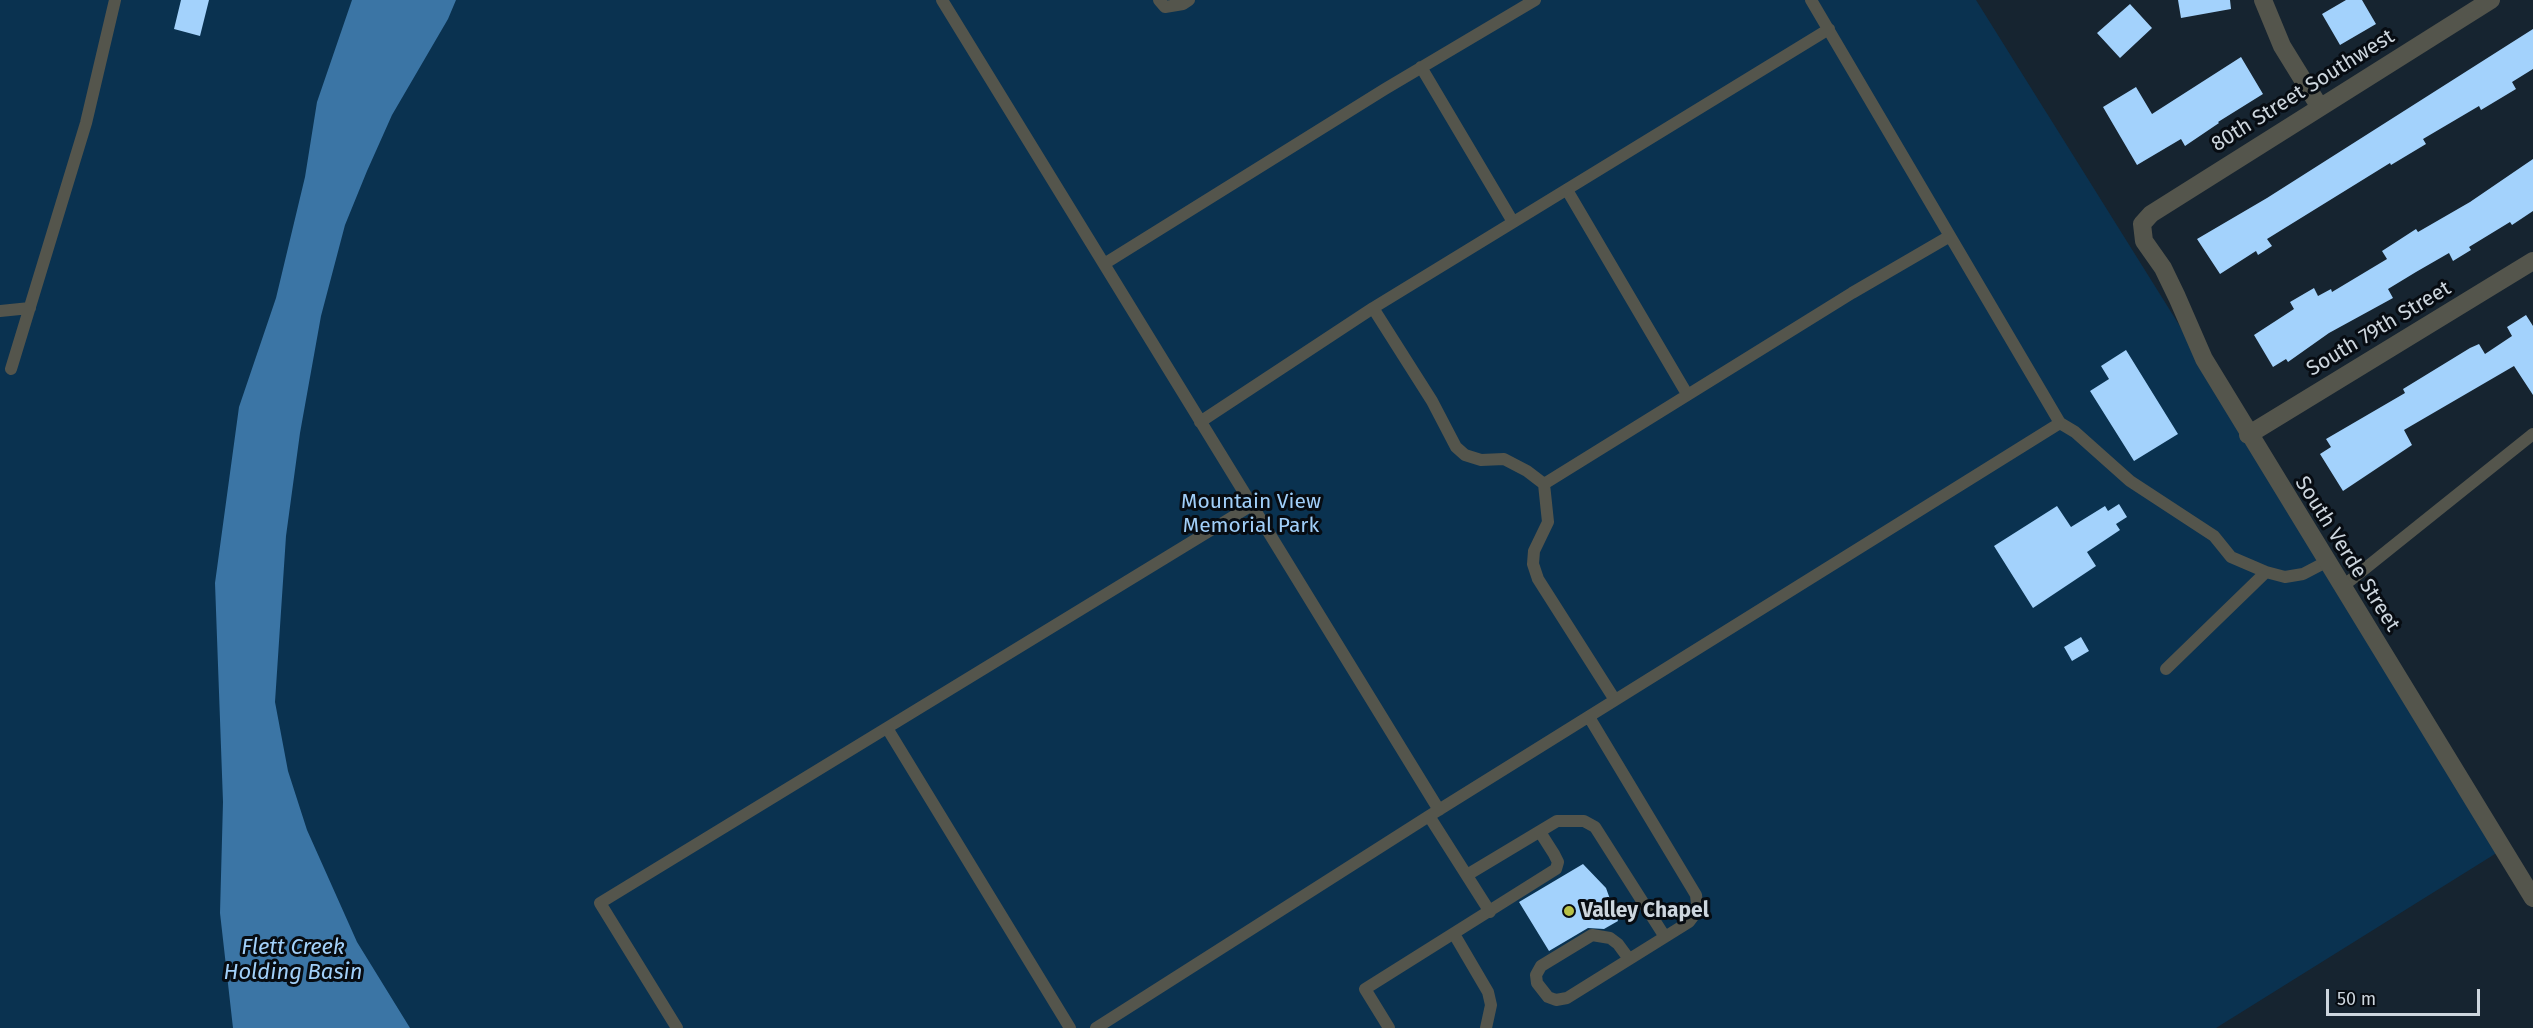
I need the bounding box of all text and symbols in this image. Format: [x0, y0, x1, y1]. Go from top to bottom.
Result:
street label: 80th Street Southwest [2207, 24, 2399, 158]
street label: South 79th Street [2302, 276, 2456, 382]
street label: South Verde Street [2289, 472, 2405, 636]
park label: Mountain View Memorial Park [1181, 489, 1321, 539]
place label: Valley Chapel [1581, 898, 1709, 924]
marker: Valley Chapel [1562, 904, 1576, 918]
water label: Flett Creek Holding Basin [224, 935, 362, 986]
scale bar [2329, 977, 2484, 1015]
text: 50 m [2337, 988, 2376, 1010]

